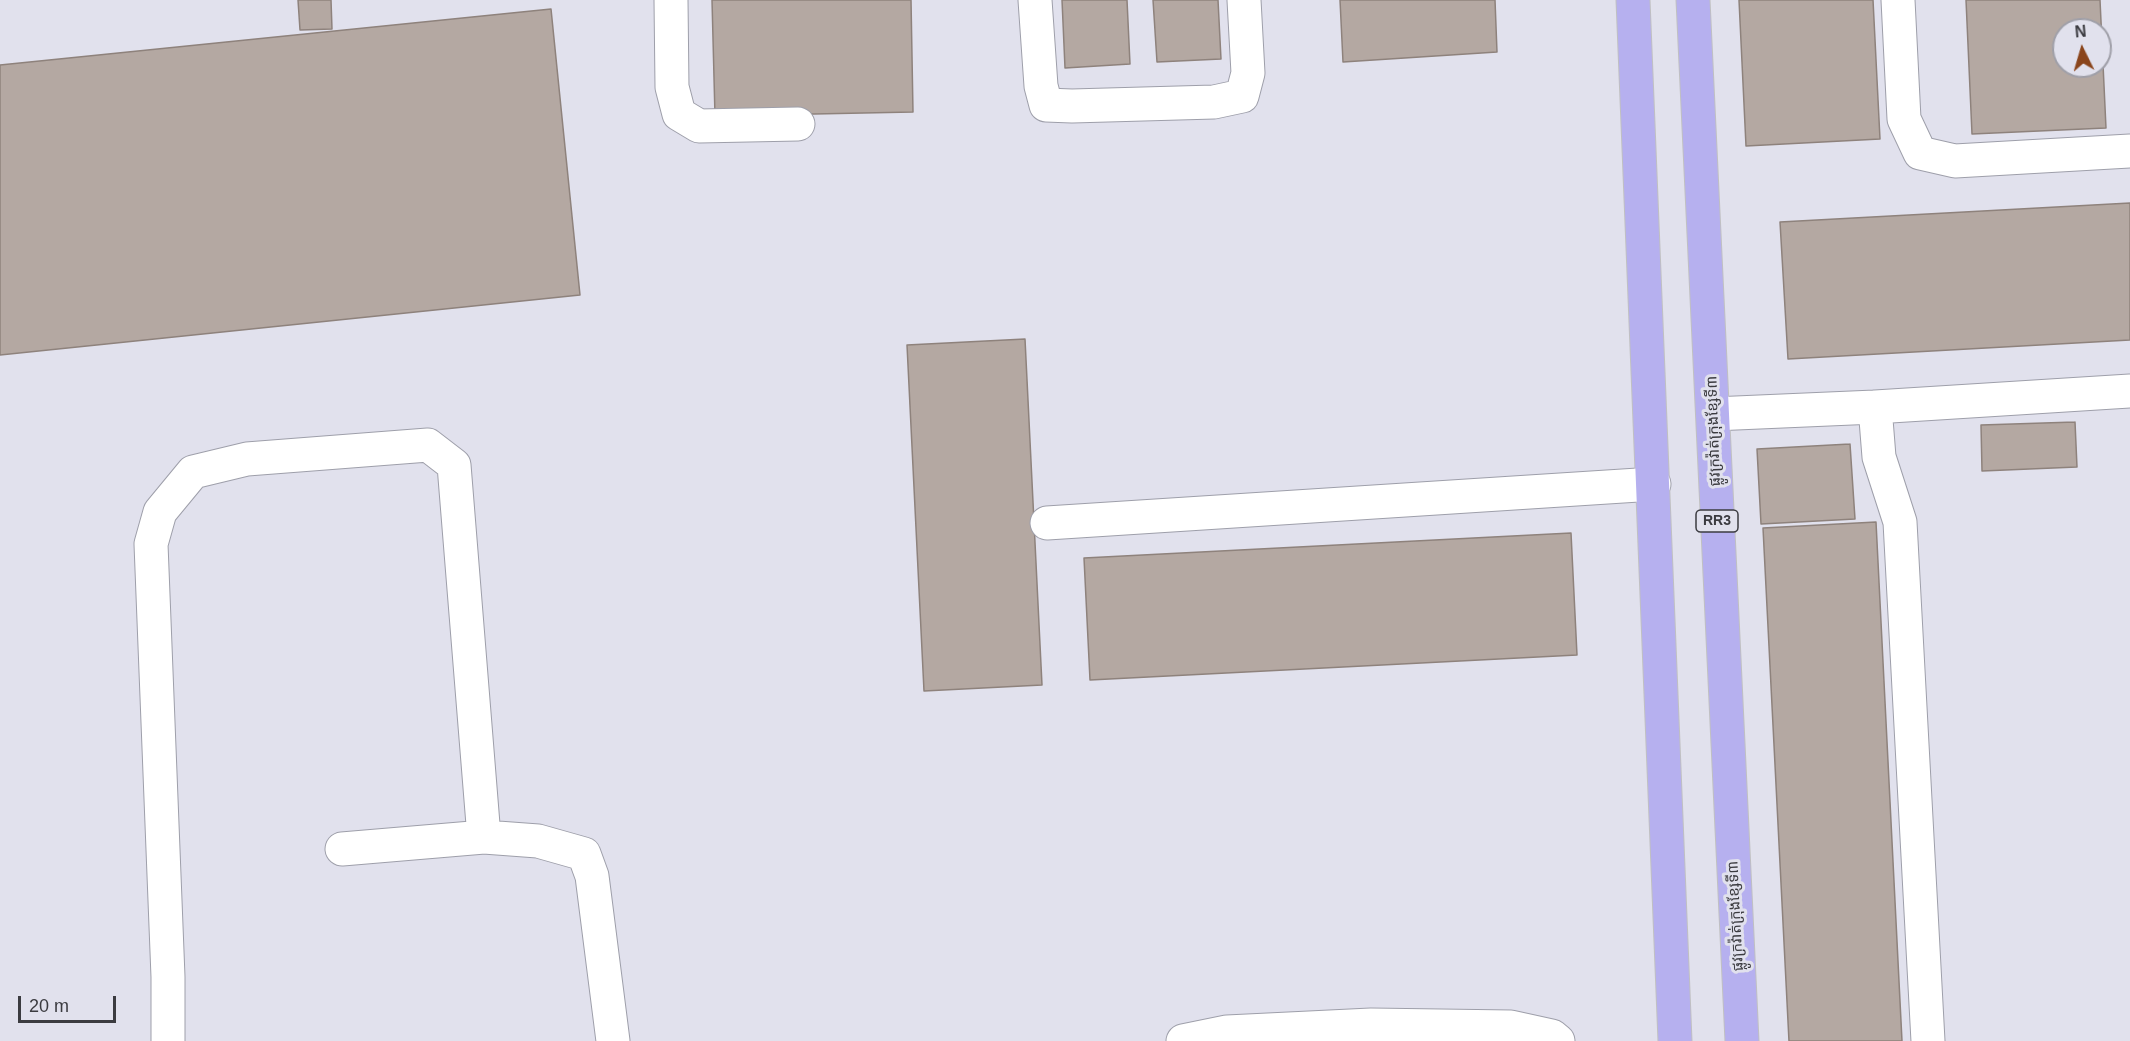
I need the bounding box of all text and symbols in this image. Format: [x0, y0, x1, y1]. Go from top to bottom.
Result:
north arrow [2052, 18, 2112, 78]
text: N [2074, 23, 2087, 41]
street label: ផ្លូវក្រវ៉ាត់ក្រុងខ្សែទី៣ [1703, 375, 1725, 487]
road number: RR3 [1696, 510, 1738, 532]
street label: ផ្លូវក្រវ៉ាត់ក្រុងខ្សែទី៣ [1724, 860, 1748, 972]
scale bar [21, 984, 118, 1022]
text: 20 m [29, 996, 69, 1016]

